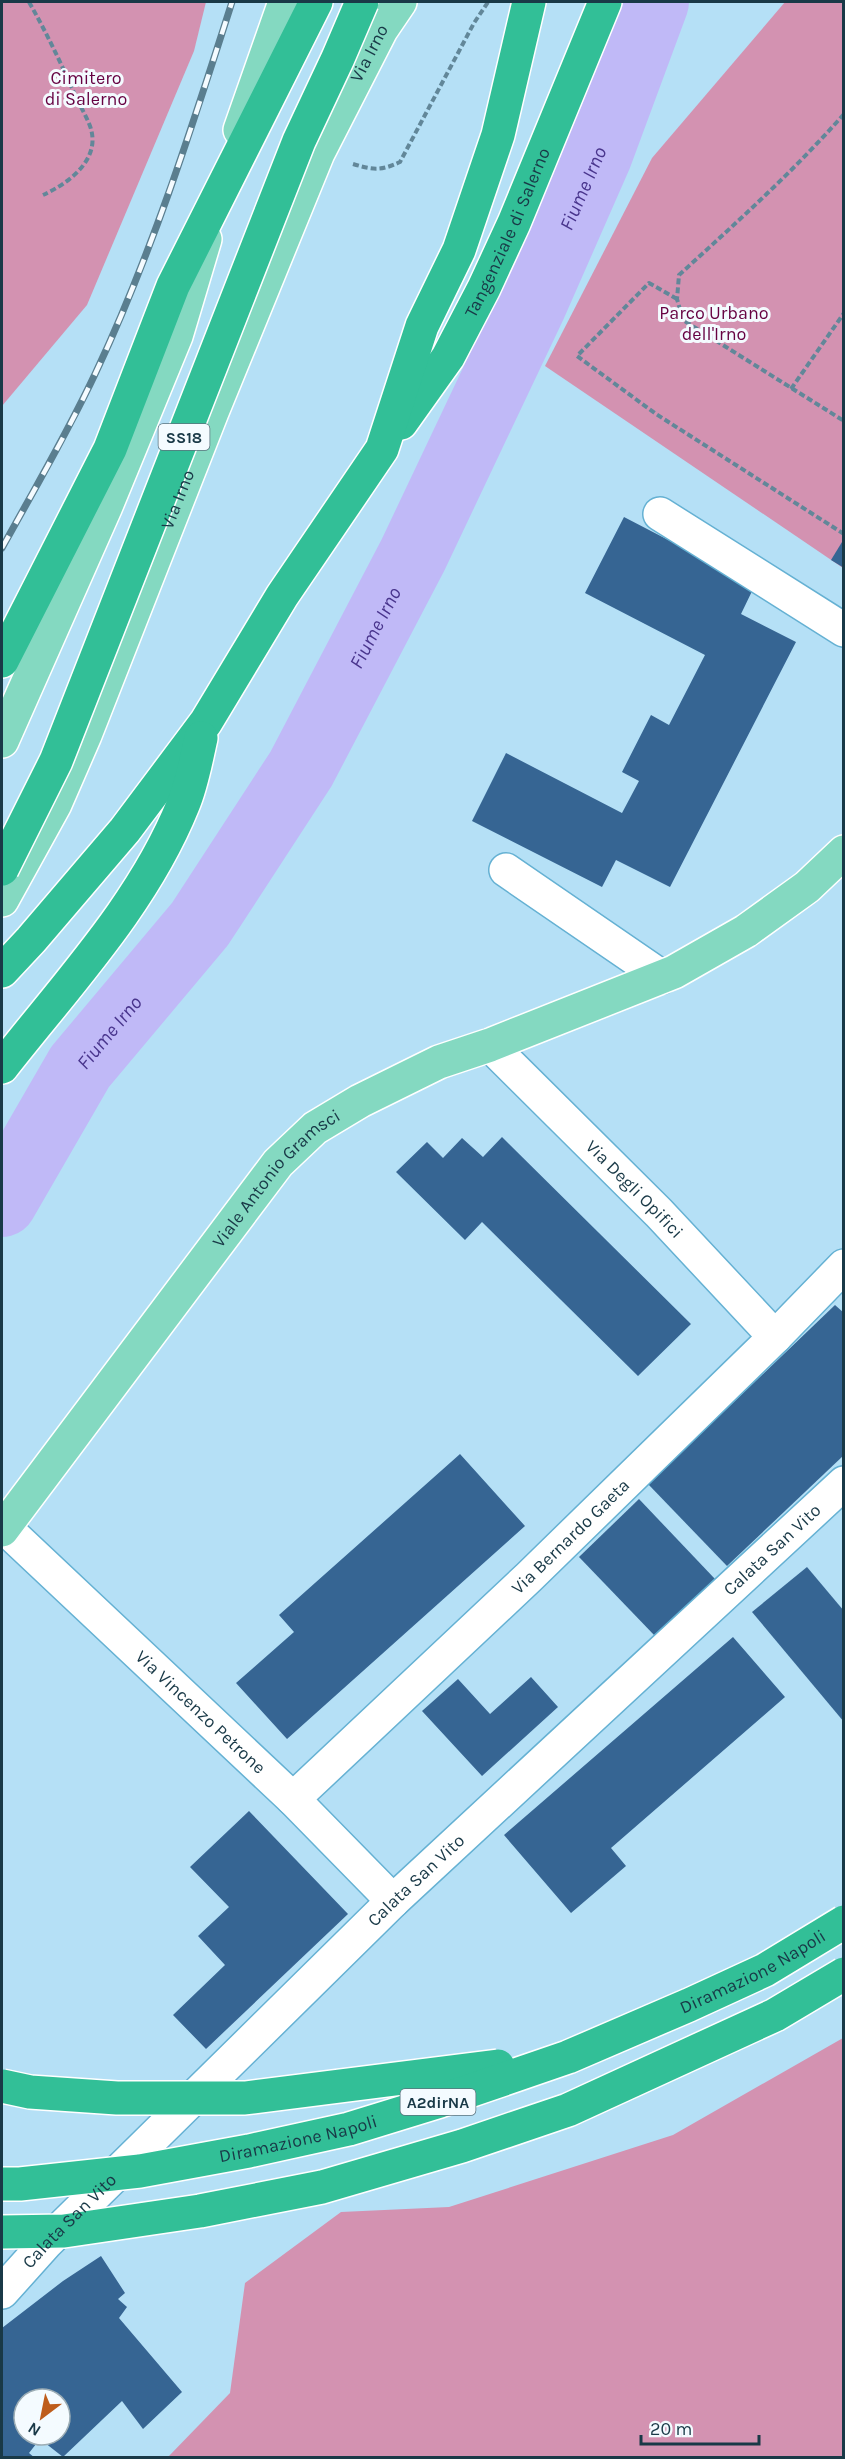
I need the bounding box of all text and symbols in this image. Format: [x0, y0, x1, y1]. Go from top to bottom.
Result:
street label: Via Irno [345, 20, 393, 86]
park label: Cimitero di Salerno [45, 67, 127, 110]
street label: Tangenziale di Salerno [460, 144, 555, 321]
water label: Fiume Irno [555, 144, 611, 234]
park label: Parco Urbano dell'Irno [659, 302, 769, 345]
road number: SS18 [158, 424, 210, 450]
street label: Via Irno [156, 467, 199, 532]
water label: Fiume Irno [345, 583, 406, 673]
water label: Fiume Irno [72, 991, 147, 1074]
street label: Viale Antonio Gramsci [207, 1104, 344, 1252]
street label: Via Degli Opifici [581, 1135, 688, 1243]
street label: Via Bernardo Gaeta [507, 1474, 634, 1599]
street label: Calata San Vito [719, 1499, 825, 1600]
street label: Via Vincenzo Petrone [131, 1646, 270, 1779]
street label: Calata San Vito [363, 1829, 469, 1931]
street label: Diramazione Napoli [676, 1925, 830, 2019]
road number: A2dirNA [400, 2089, 476, 2115]
street label: Diramazione Napoli [217, 2110, 380, 2167]
street label: Calata San Vito [18, 2169, 121, 2273]
north arrow [12, 2387, 72, 2447]
scale bar [641, 2408, 760, 2446]
text: N [24, 2418, 44, 2440]
text: 20 m [650, 2418, 692, 2440]

